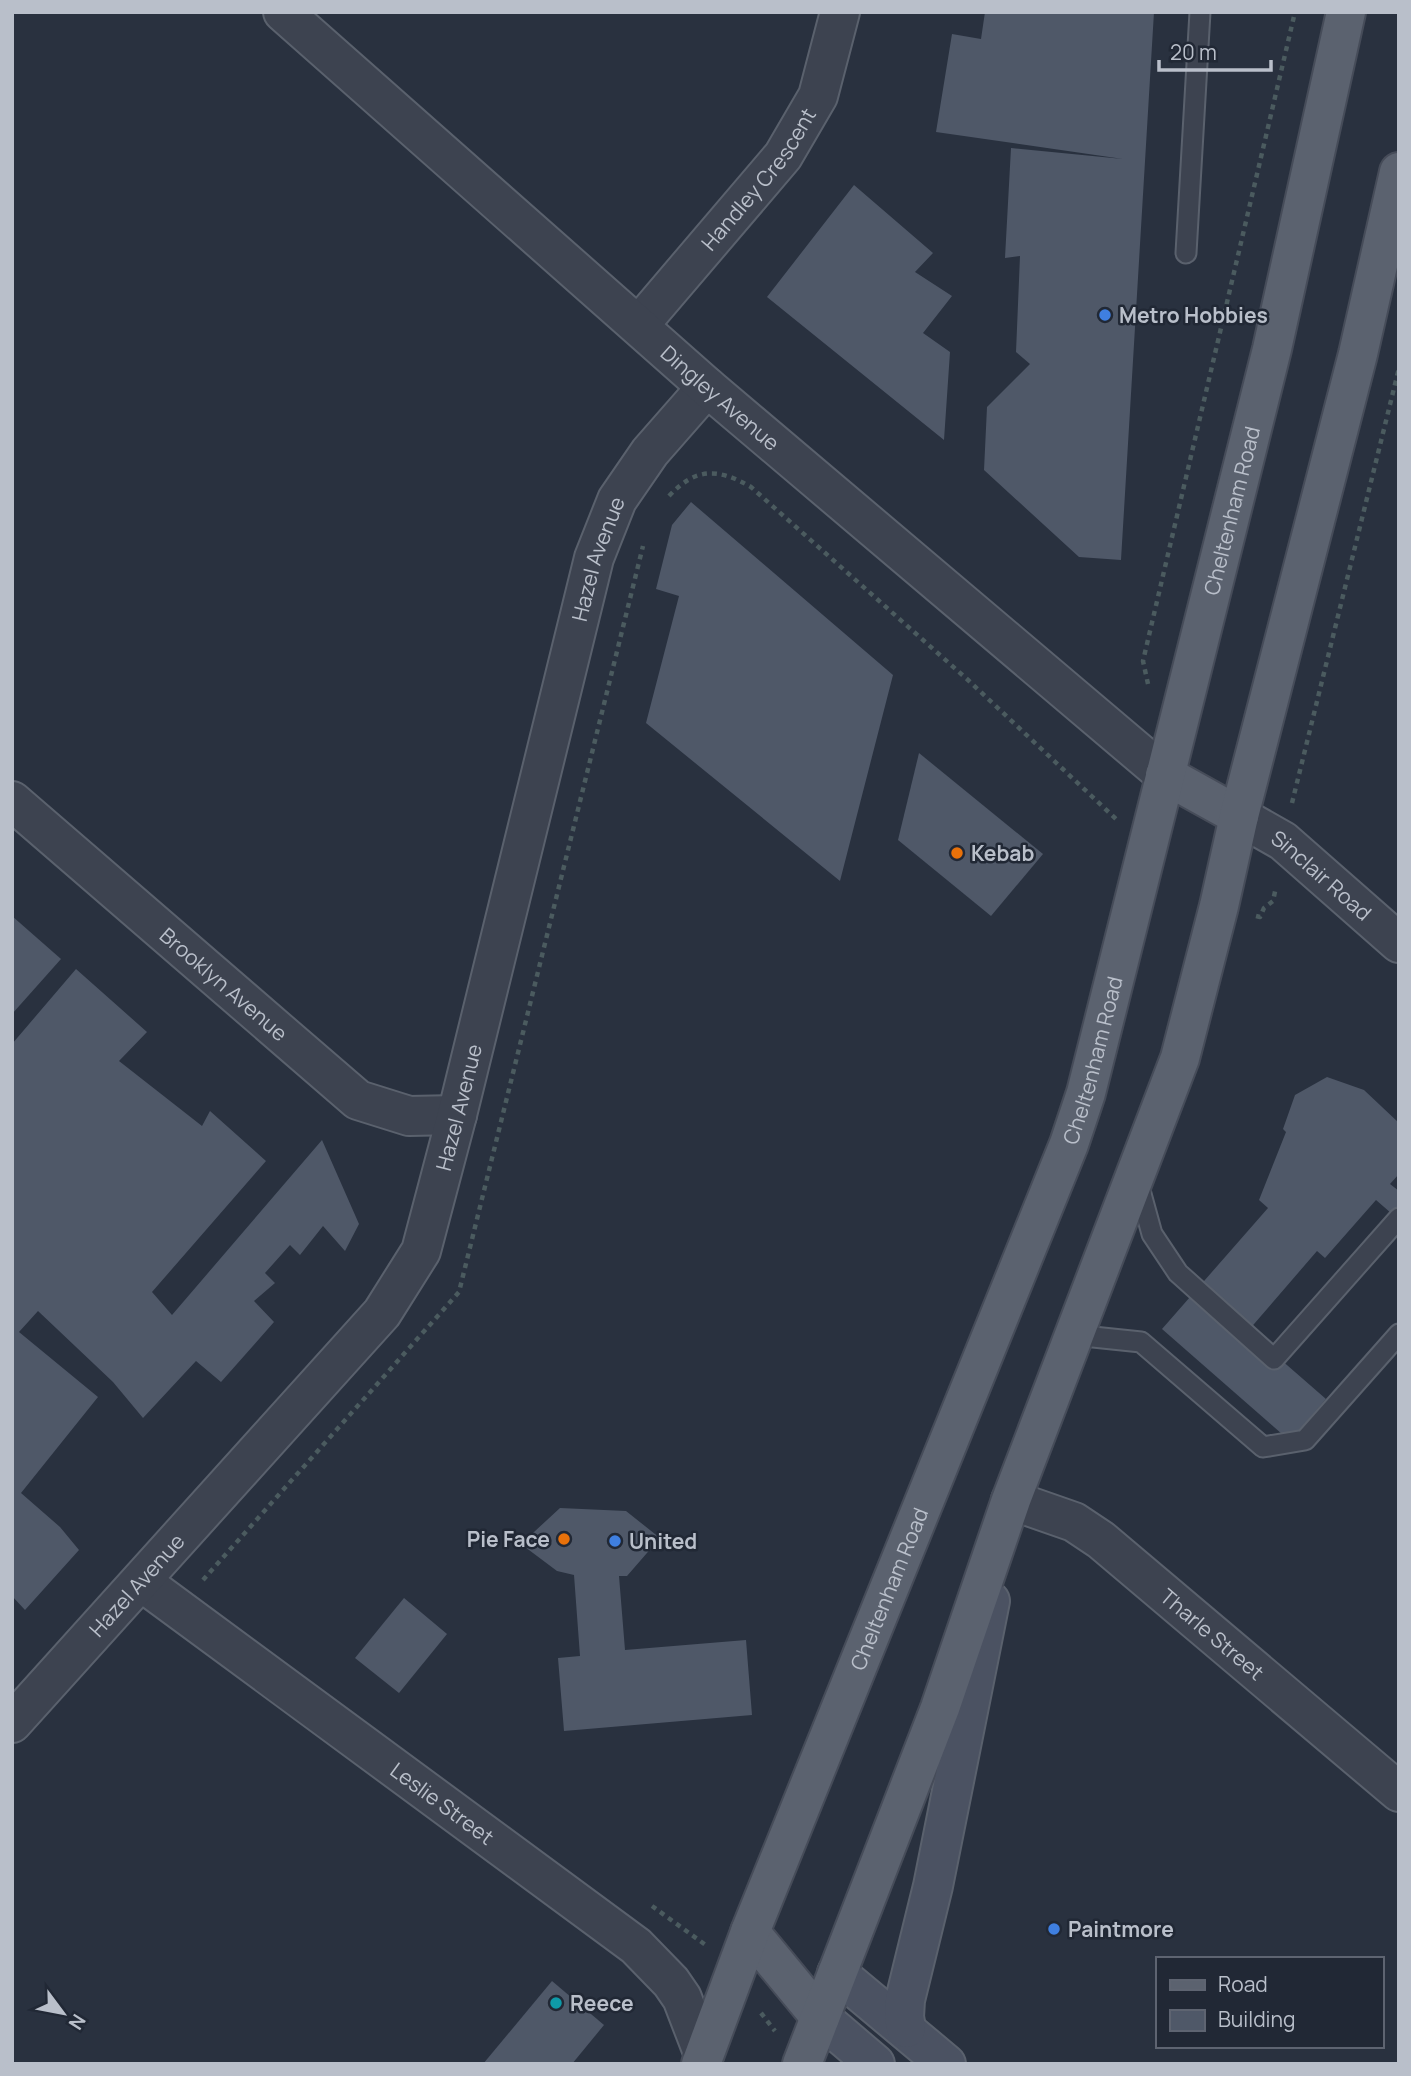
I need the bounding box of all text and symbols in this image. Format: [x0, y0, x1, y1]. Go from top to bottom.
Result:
scale bar [1159, 28, 1271, 72]
text: 20 m [1170, 38, 1217, 66]
street label: Handley Crescent [695, 103, 822, 256]
place label: Metro Hobbies [1119, 301, 1268, 329]
marker: Metro Hobbies [1097, 307, 1113, 323]
street label: Dingley Avenue [655, 339, 786, 457]
street label: Cheltenham Road [1197, 423, 1266, 598]
street label: Hazel Avenue [565, 492, 631, 624]
street label: Sinclair Road [1267, 823, 1378, 927]
place label: Kebab [971, 839, 1034, 867]
marker: Kebab [949, 845, 965, 861]
street label: Brooklyn Avenue [154, 921, 294, 1047]
street label: Cheltenham Road [1056, 973, 1129, 1148]
street label: Hazel Avenue [429, 1041, 488, 1174]
street label: Cheltenham Road [843, 1503, 934, 1674]
place label: Pie Face [467, 1525, 550, 1553]
street label: Hazel Avenue [83, 1527, 190, 1642]
place label: United [629, 1527, 697, 1555]
marker: Pie Face [556, 1531, 572, 1547]
marker: United [607, 1533, 623, 1549]
street label: Tharle Street [1155, 1582, 1270, 1686]
street label: Leslie Street [385, 1756, 500, 1851]
place label: Paintmore [1068, 1915, 1174, 1943]
marker: Paintmore [1046, 1921, 1062, 1937]
legend [1156, 1957, 1383, 2048]
text: Road [1218, 1970, 1268, 1998]
north arrow [28, 1978, 98, 2048]
place label: Reece [570, 1989, 634, 2017]
marker: Reece [548, 1995, 564, 2011]
text: Building [1218, 2005, 1295, 2033]
text: N [63, 2009, 92, 2035]

